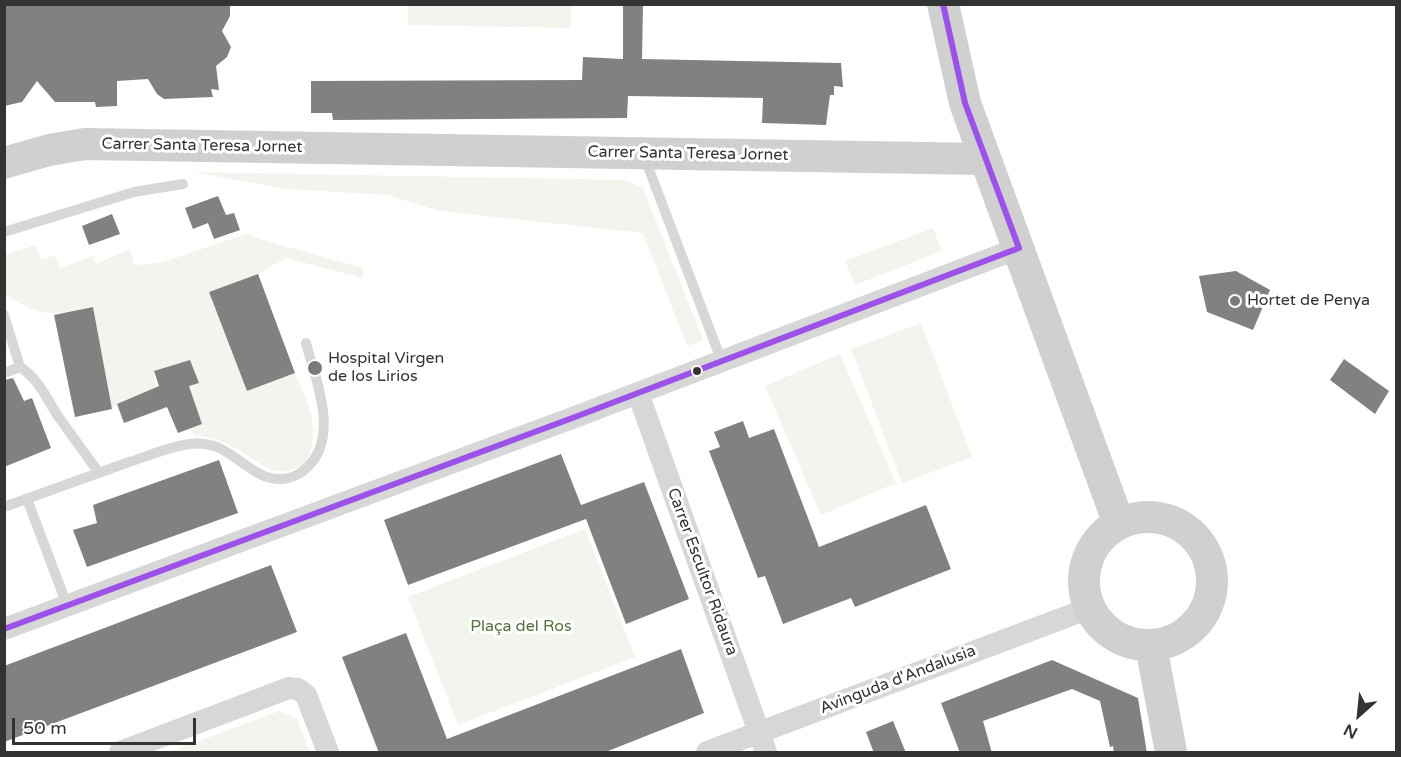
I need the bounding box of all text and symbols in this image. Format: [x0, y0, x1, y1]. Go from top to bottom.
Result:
street label: Carrer Santa Teresa Jornet [101, 135, 303, 157]
street label: Carrer Santa Teresa Jornet [587, 143, 789, 165]
place label: Hortet de Penya [1247, 291, 1370, 311]
marker: Hortet de Penya [1228, 294, 1242, 308]
place label: Hospital Virgen de los Lirios [328, 349, 444, 387]
marker: Hospital Virgen de los Lirios [306, 359, 324, 377]
unlabelled marker [691, 365, 703, 377]
street label: Carrer Escultor Ridaura [663, 486, 741, 658]
park label: Plaça del Ros [470, 617, 572, 637]
street label: Avinguda d'Andalusia [817, 641, 979, 719]
north arrow [1329, 685, 1389, 745]
scale bar [15, 706, 200, 744]
text: 50 m [23, 717, 67, 739]
text: N [1341, 719, 1361, 743]

